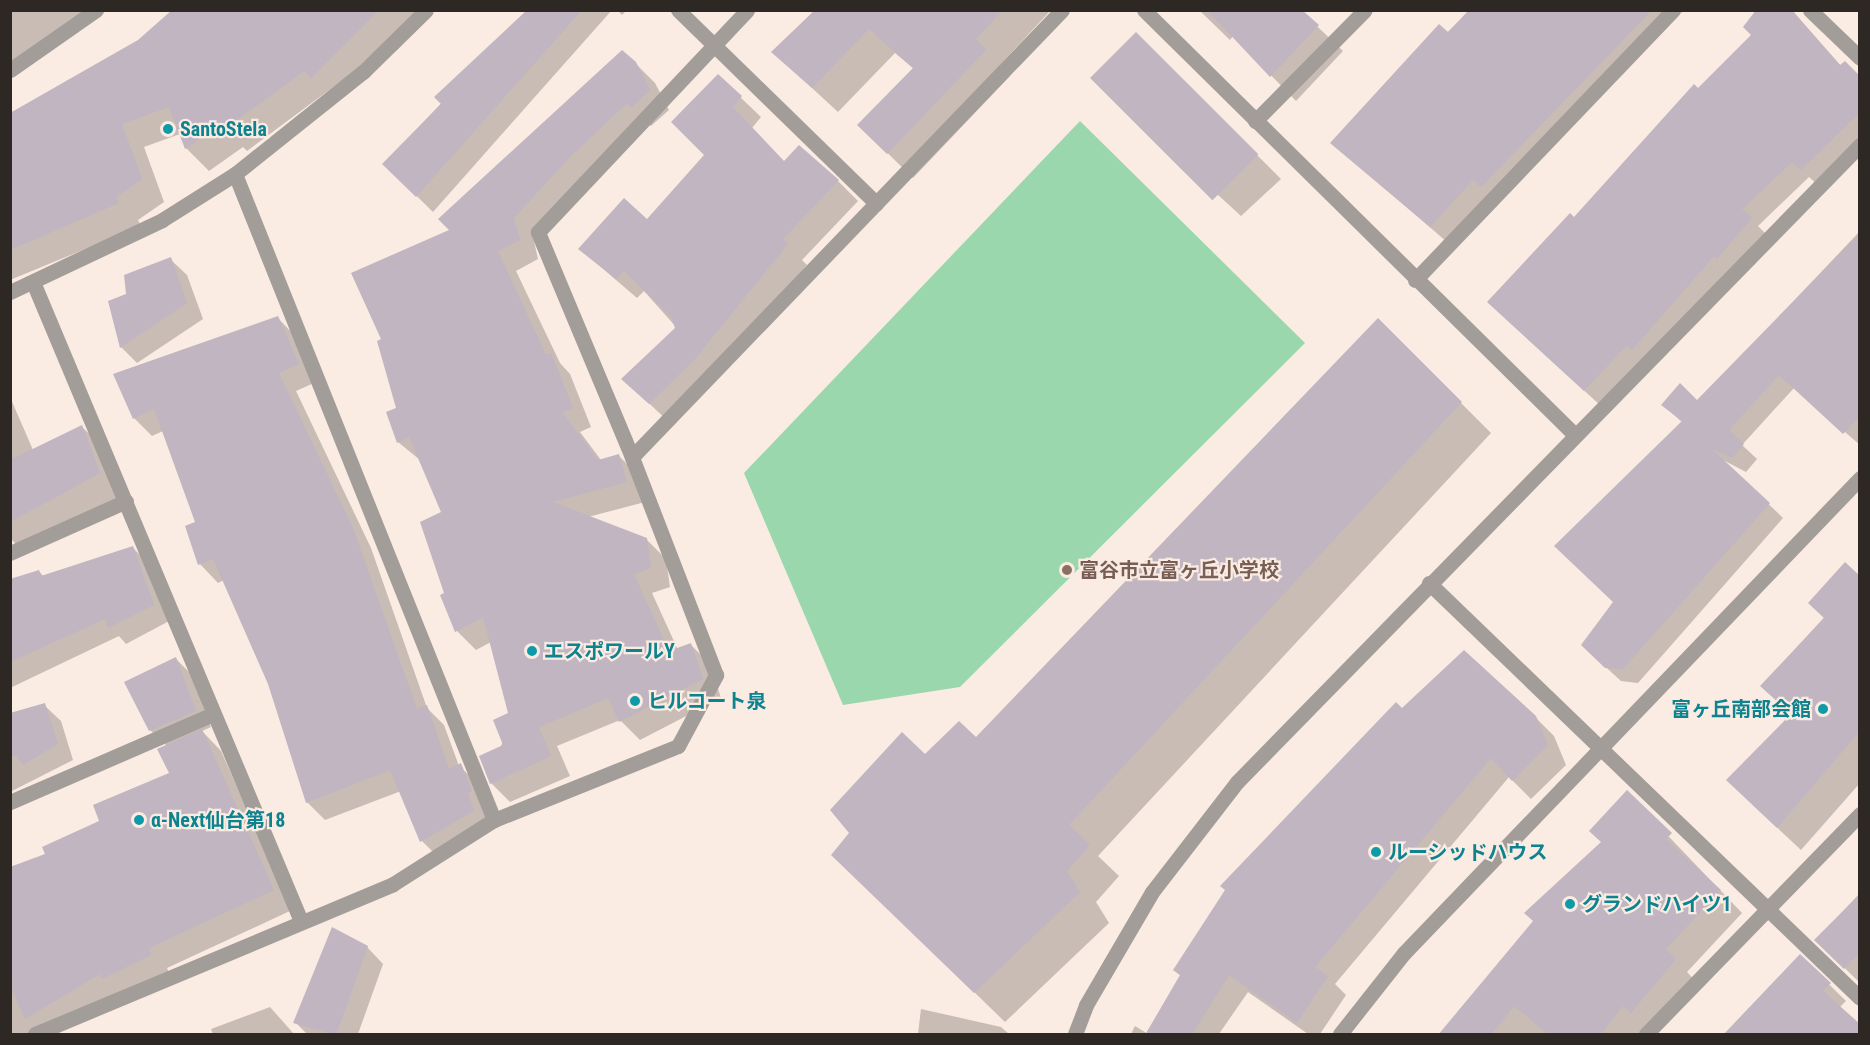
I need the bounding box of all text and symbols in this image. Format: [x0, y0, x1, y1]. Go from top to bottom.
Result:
place label: SantoStela [180, 117, 267, 141]
marker: SantoStela [161, 122, 175, 136]
place label: 富谷市立富ヶ丘小学校 [1079, 558, 1279, 582]
marker: 富谷市立富ヶ丘小学校 [1060, 563, 1074, 577]
place label: エスポワールY [544, 639, 675, 663]
marker: エスポワールY [525, 644, 539, 658]
place label: ヒルコート泉 [647, 689, 767, 713]
marker: ヒルコート泉 [628, 694, 642, 708]
place label: 富ヶ丘南部会館 [1671, 697, 1811, 721]
marker: 富ヶ丘南部会館 [1816, 702, 1830, 716]
place label: α-Next仙台第18 [151, 808, 285, 832]
marker: α-Next仙台第18 [132, 813, 146, 827]
place label: ルーシッドハウス [1388, 840, 1548, 864]
marker: ルーシッドハウス [1369, 845, 1383, 859]
place label: グランドハイツ1 [1582, 892, 1732, 916]
marker: グランドハイツ1 [1563, 897, 1577, 911]

